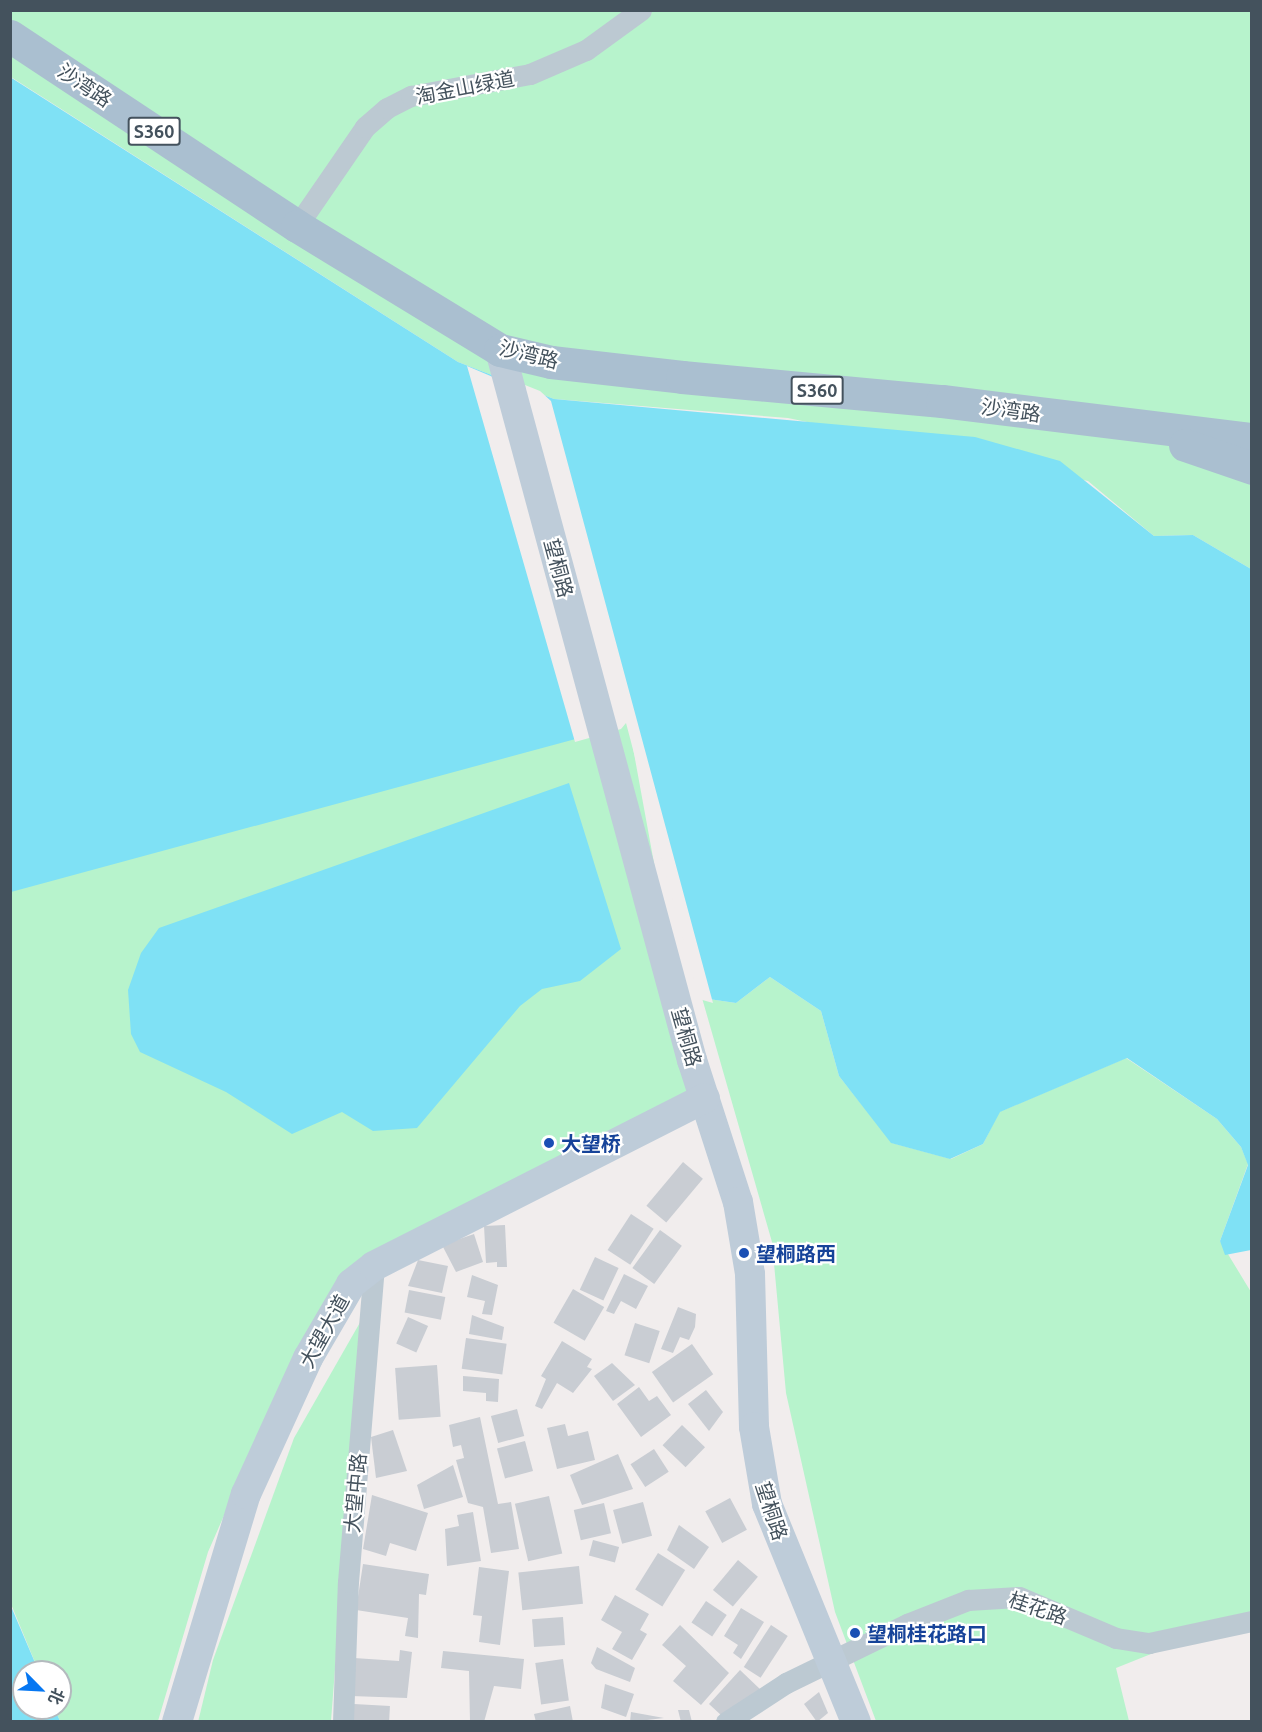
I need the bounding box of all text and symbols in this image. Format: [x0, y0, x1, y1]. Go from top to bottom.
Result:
street label: 沙湾路 [53, 58, 117, 112]
street label: 淘金山绿道 [414, 66, 516, 108]
road number: S360 [127, 116, 181, 146]
street label: 沙湾路 [497, 335, 561, 373]
road number: S360 [790, 375, 844, 405]
street label: 沙湾路 [980, 394, 1042, 426]
street label: 望桐路 [540, 536, 578, 600]
street label: 望桐路 [667, 1005, 707, 1069]
place label: 大望桥 [561, 1131, 621, 1155]
marker: 大望桥 [542, 1136, 556, 1150]
place label: 望桐路西 [756, 1241, 836, 1265]
marker: 望桐路西 [737, 1246, 751, 1260]
street label: 大望大道 [294, 1290, 354, 1372]
street label: 大望中路 [340, 1452, 370, 1534]
street label: 望桐路 [751, 1479, 793, 1543]
street label: 桂花路 [1006, 1587, 1070, 1629]
place label: 望桐桂花路口 [867, 1621, 987, 1645]
marker: 望桐桂花路口 [848, 1626, 862, 1640]
north arrow [12, 1660, 72, 1720]
text: 北 [45, 1686, 68, 1707]

